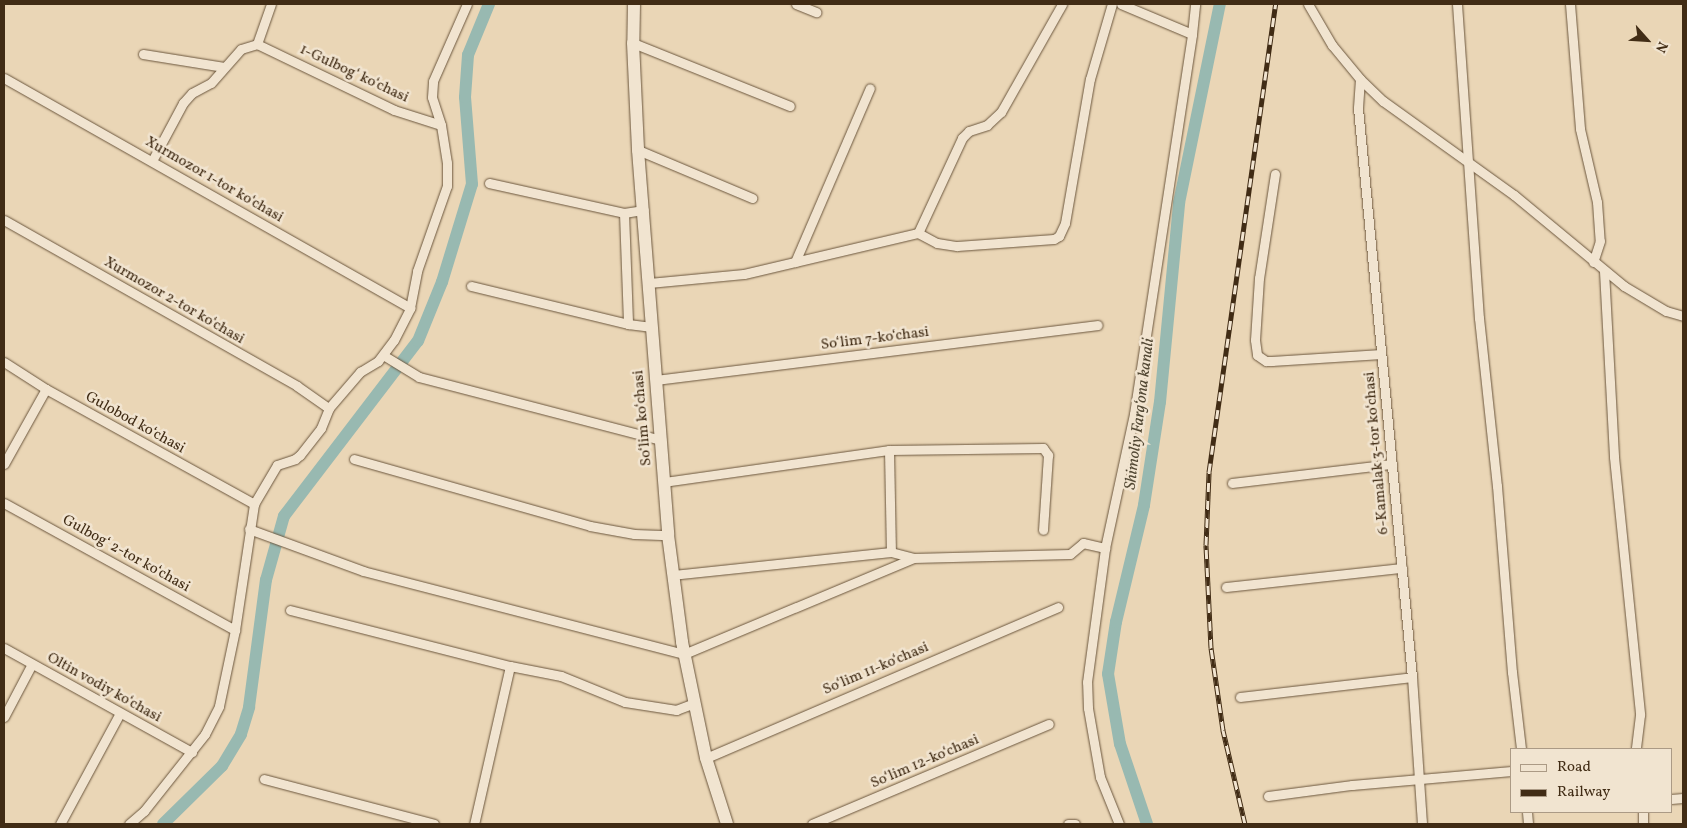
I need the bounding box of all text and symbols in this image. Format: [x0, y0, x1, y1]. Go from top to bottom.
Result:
north arrow [1622, 15, 1672, 65]
text: N [1650, 38, 1672, 56]
street label: 1-Gulbogʻ koʻchasi [297, 41, 411, 107]
street label: Xurmozor 1-tor koʻchasi [142, 133, 286, 227]
street label: Xurmozor 2-tor koʻchasi [101, 253, 247, 349]
street label: Soʻlim 7-koʻchasi [820, 323, 930, 355]
water label: Shimoliy Fargʻona kanali [1121, 337, 1159, 491]
street label: Soʻlim koʻchasi [630, 369, 656, 467]
street label: 6-Kamalak 3-tor koʻchasi [1361, 371, 1393, 535]
street label: Gulobod koʻchasi [82, 388, 188, 458]
street label: Gulbogʻ 2-tor koʻchasi [59, 511, 193, 597]
street label: Soʻlim 11-koʻchasi [820, 639, 932, 699]
street label: Oltin vodiy koʻchasi [43, 649, 165, 727]
street label: Soʻlim 12-koʻchasi [868, 731, 982, 793]
legend [1510, 748, 1672, 813]
text: Road [1557, 757, 1591, 778]
text: Railway [1557, 782, 1610, 803]

